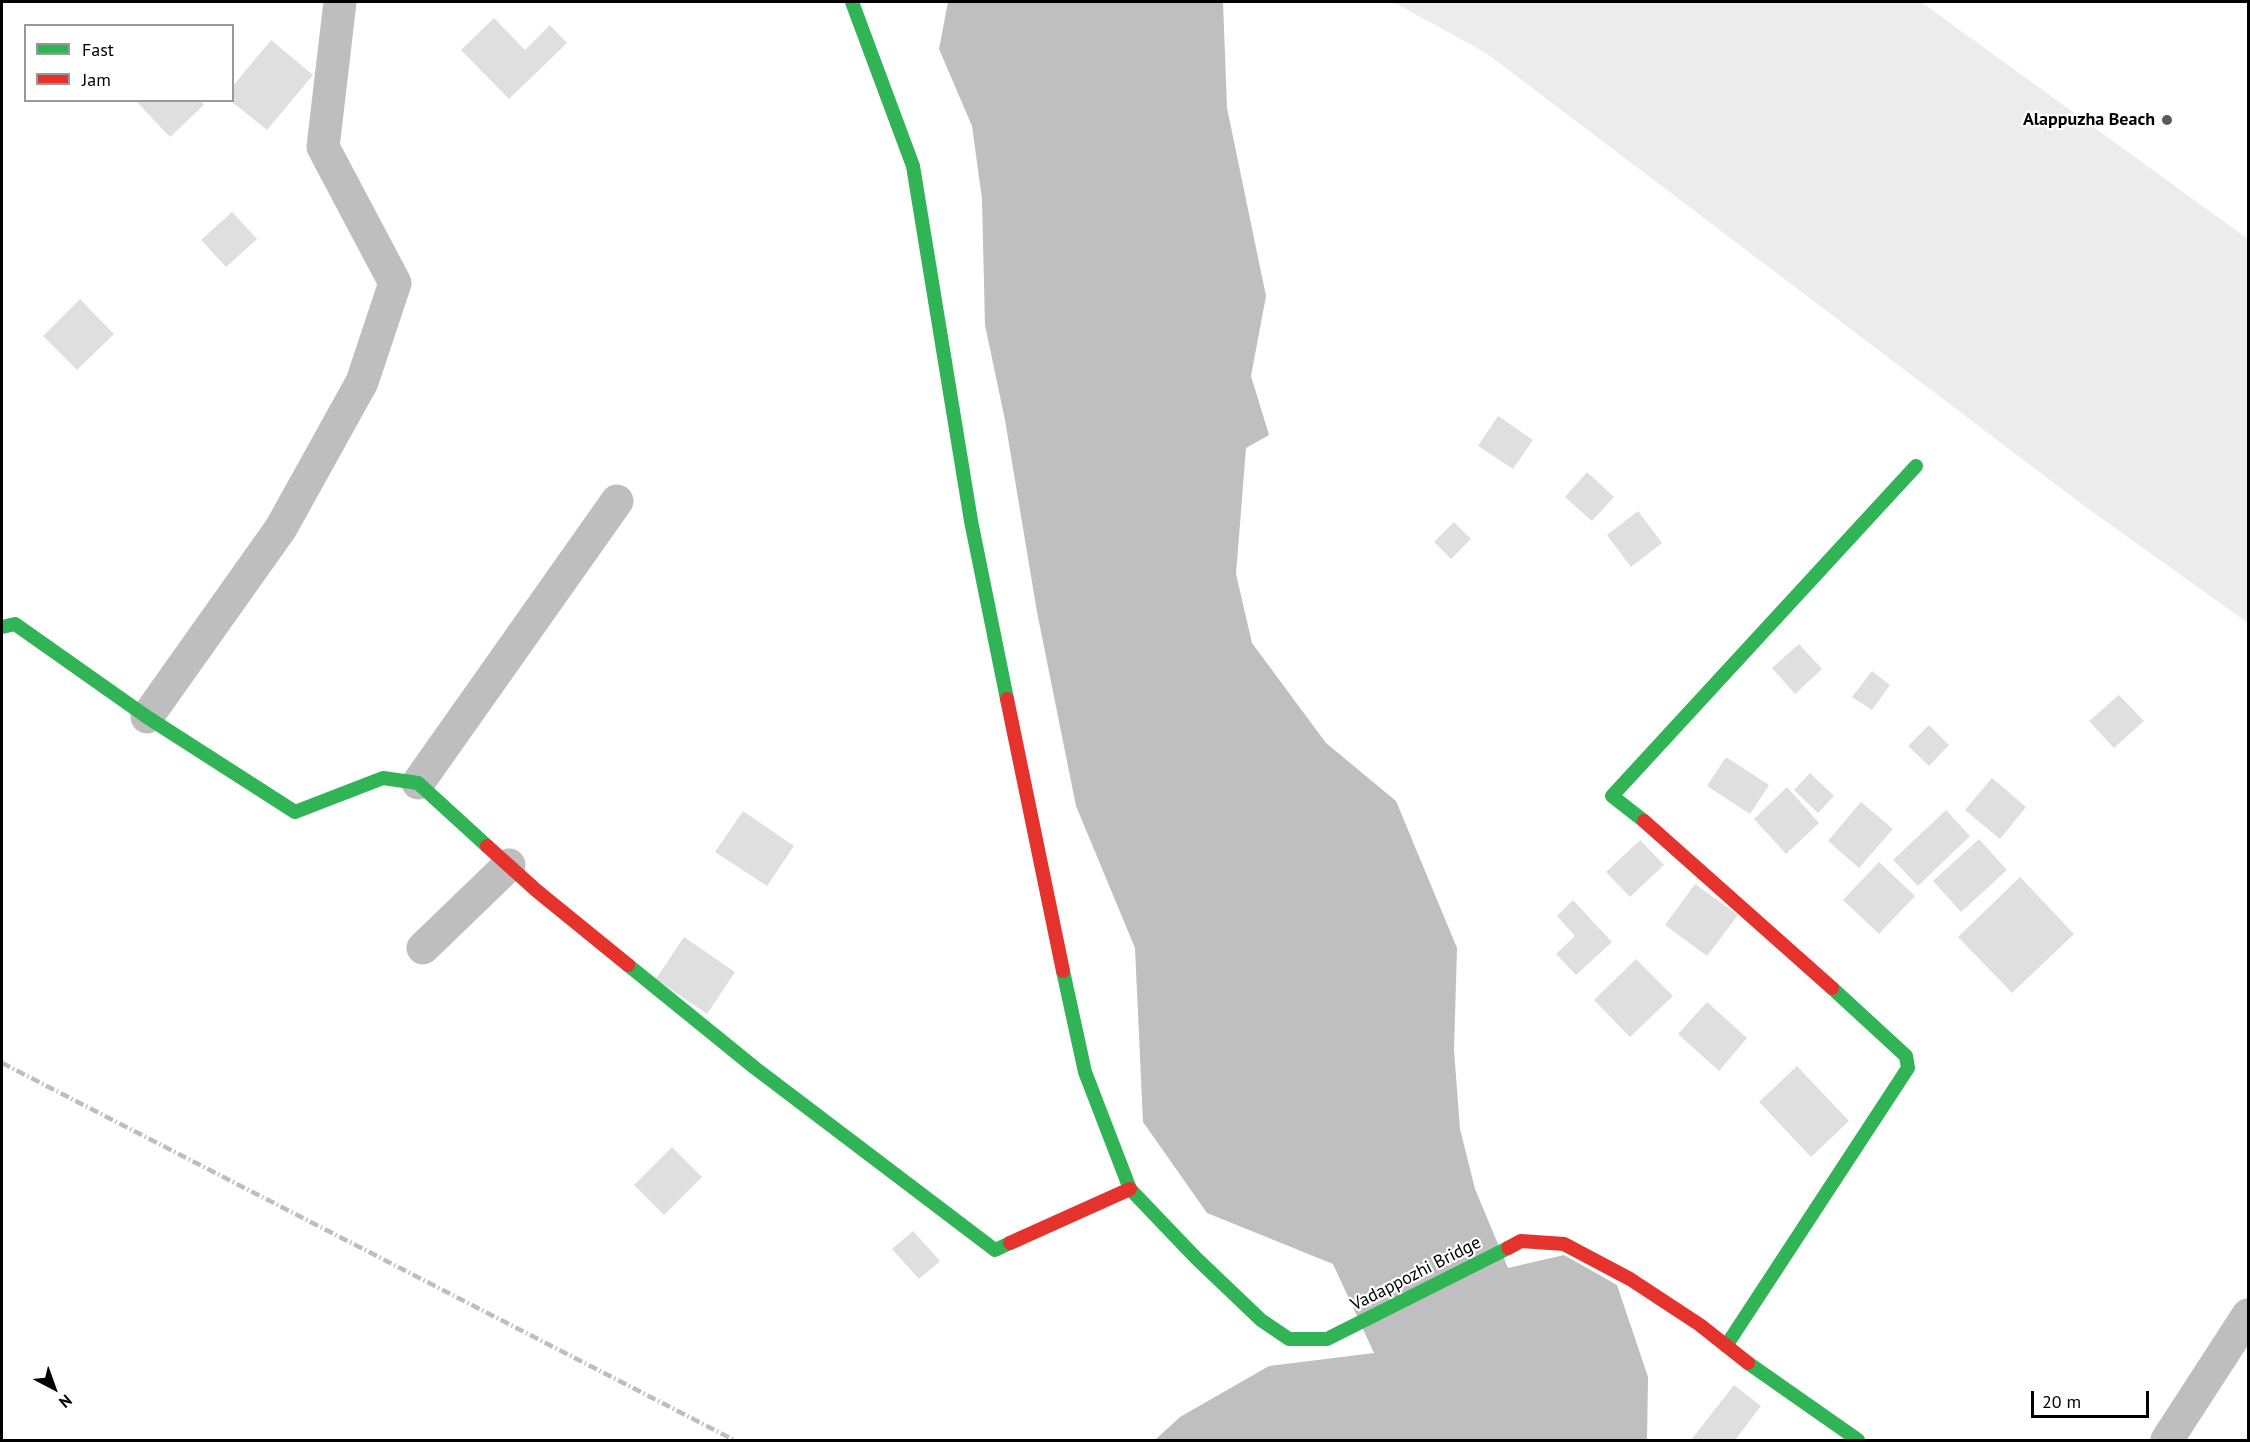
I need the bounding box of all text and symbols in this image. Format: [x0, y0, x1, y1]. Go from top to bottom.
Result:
legend [24, 24, 234, 102]
text: Fast [82, 38, 114, 61]
text: Jam [82, 68, 111, 91]
place label: Alappuzha Beach [2023, 109, 2155, 131]
marker: Alappuzha Beach [2160, 113, 2174, 127]
street label: Vadappozhi Bridge [1347, 1232, 1485, 1316]
north arrow [24, 1358, 84, 1418]
scale bar [2034, 1379, 2152, 1417]
text: 20 m [2042, 1390, 2081, 1413]
text: N [55, 1391, 76, 1413]

